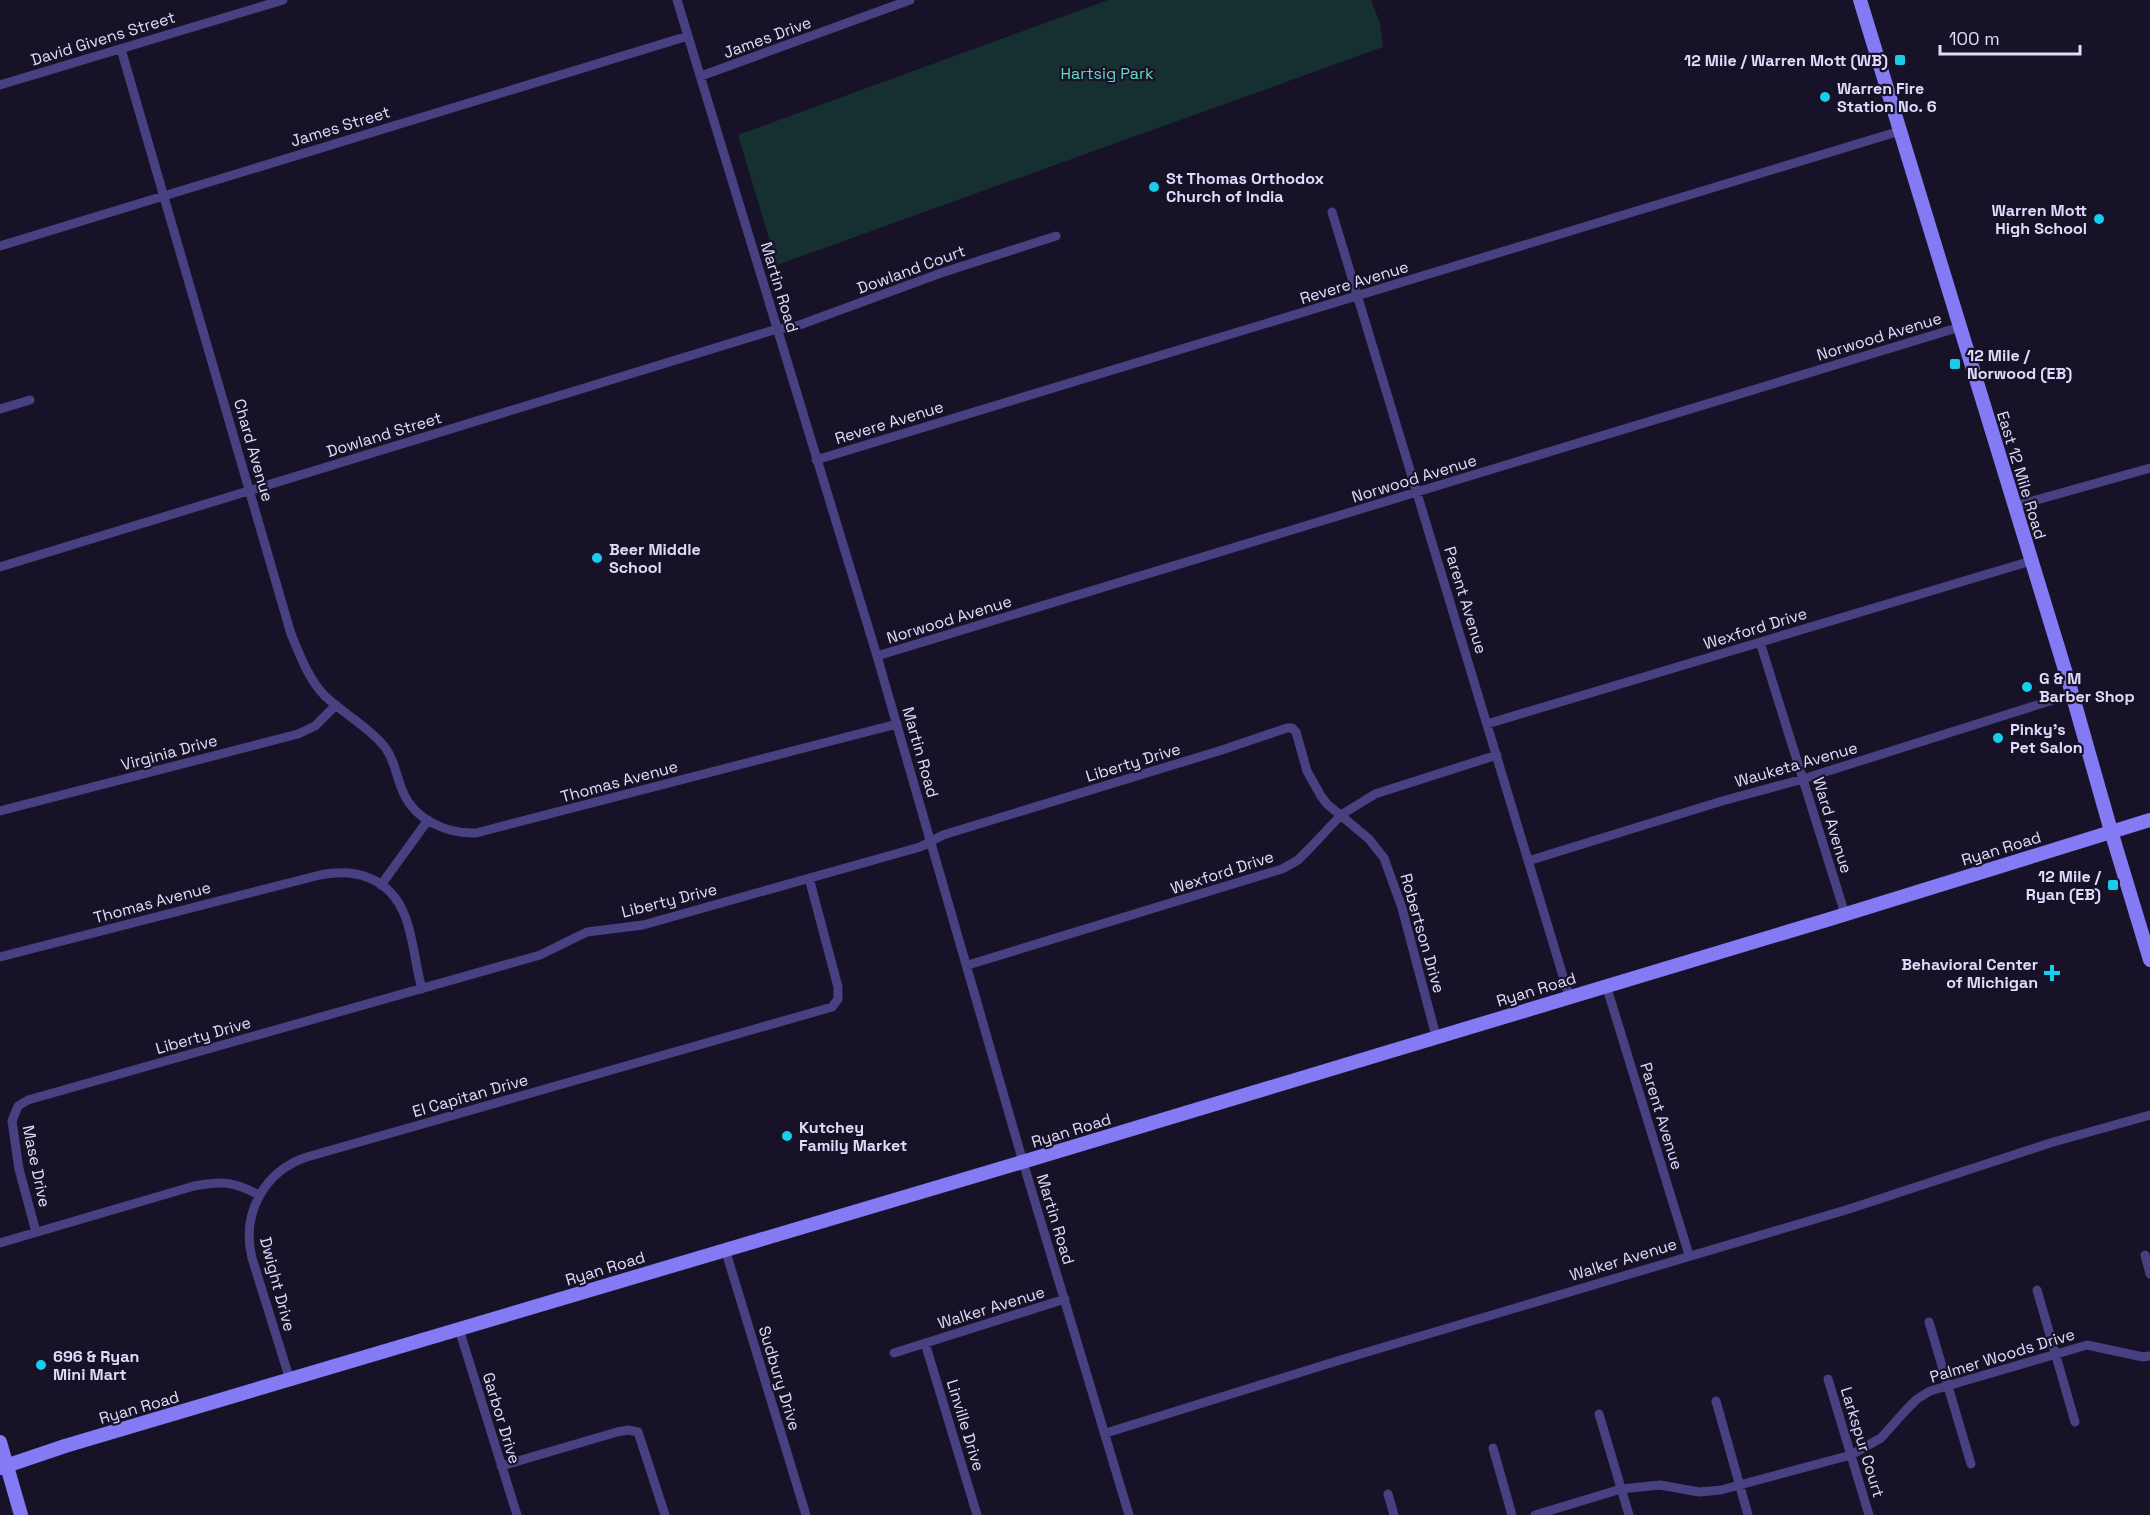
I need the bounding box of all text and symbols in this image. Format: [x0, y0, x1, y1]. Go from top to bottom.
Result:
street label: David Givens Street [28, 7, 178, 70]
street label: James Drive [720, 12, 814, 63]
scale bar [1940, 18, 2080, 56]
text: 100 m [1949, 27, 2000, 50]
place label: 12 Mile / Warren Mott (WB) [1684, 50, 1888, 71]
marker: 12 Mile / Warren Mott (WB) [1893, 53, 1907, 67]
park label: Hartsig Park [1060, 63, 1154, 84]
place label: Warren Fire Station No. 6 [1837, 78, 1937, 117]
marker: Warren Fire Station No. 6 [1818, 90, 1832, 104]
street label: James Street [288, 101, 392, 152]
place label: St Thomas Orthodox Church of India [1166, 168, 1325, 207]
marker: St Thomas Orthodox Church of India [1147, 180, 1161, 194]
place label: Warren Mott High School [1992, 200, 2087, 239]
marker: Warren Mott High School [2092, 212, 2106, 226]
street label: Martin Road [756, 239, 803, 335]
street label: Dowland Court [854, 240, 968, 299]
street label: Revere Avenue [1297, 256, 1411, 309]
street label: Norwood Avenue [1814, 307, 1944, 365]
place label: 12 Mile / Norwood (EB) [1967, 345, 2072, 384]
marker: 12 Mile / Norwood (EB) [1948, 357, 1962, 371]
street label: Chard Avenue [229, 396, 278, 504]
street label: Revere Avenue [832, 396, 946, 449]
street label: Dowland Street [324, 407, 444, 462]
street label: East 12 Mile Road [1992, 409, 2051, 542]
street label: Norwood Avenue [1349, 449, 1479, 507]
place label: Beer Middle School [609, 539, 701, 578]
street label: Parent Avenue [1439, 544, 1492, 656]
marker: Beer Middle School [590, 551, 604, 565]
street label: Norwood Avenue [884, 590, 1014, 648]
street label: Wexford Drive [1701, 603, 1810, 654]
place label: G & M Barber Shop [2039, 668, 2135, 707]
marker: G & M Barber Shop [2020, 680, 2034, 694]
street label: Martin Road [898, 704, 944, 800]
place label: Pinky's Pet Salon [2010, 719, 2083, 758]
street label: Virginia Drive [119, 730, 220, 775]
marker: Pinky's Pet Salon [1991, 731, 2005, 745]
street label: Wauketa Avenue [1732, 737, 1860, 792]
street label: Liberty Drive [1083, 738, 1183, 787]
street label: Thomas Avenue [558, 756, 680, 807]
street label: Ward Avenue [1808, 775, 1857, 876]
street label: Ryan Road [1959, 826, 2044, 871]
street label: Wexford Drive [1168, 846, 1276, 899]
place label: 12 Mile / Ryan (EB) [2026, 866, 2102, 905]
street label: Robertson Drive [1395, 871, 1450, 996]
street label: Thomas Avenue [91, 877, 213, 928]
street label: Liberty Drive [619, 878, 719, 923]
marker: 12 Mile / Ryan (EB) [2106, 878, 2120, 892]
place label: Behavioral Center of Michigan [1901, 954, 2038, 993]
marker: Behavioral Center of Michigan [2043, 964, 2061, 982]
street label: Ryan Road [1494, 967, 1579, 1012]
street label: Liberty Drive [153, 1012, 253, 1059]
street label: Parent Avenue [1635, 1060, 1688, 1172]
street label: El Capitan Drive [410, 1069, 530, 1122]
street label: Ryan Road [1029, 1108, 1114, 1153]
place label: Kutchey Family Market [799, 1117, 907, 1156]
street label: Mase Drive [18, 1123, 55, 1209]
marker: Kutchey Family Market [780, 1129, 794, 1143]
street label: Martin Road [1032, 1171, 1079, 1267]
street label: Walker Avenue [1567, 1233, 1679, 1286]
street label: Dwight Drive [255, 1235, 300, 1334]
street label: Ryan Road [563, 1246, 648, 1291]
street label: Walker Avenue [935, 1281, 1047, 1334]
street label: Sudbury Drive [754, 1323, 805, 1433]
street label: Palmer Woods Drive [1927, 1323, 2077, 1388]
place label: 696 & Ryan Mini Mart [53, 1346, 139, 1385]
marker: 696 & Ryan Mini Mart [34, 1358, 48, 1372]
street label: Garbor Drive [478, 1370, 525, 1466]
street label: Linville Drive [942, 1377, 989, 1473]
street label: Larkspur Court [1836, 1384, 1889, 1500]
street label: Ryan Road [97, 1386, 182, 1429]

